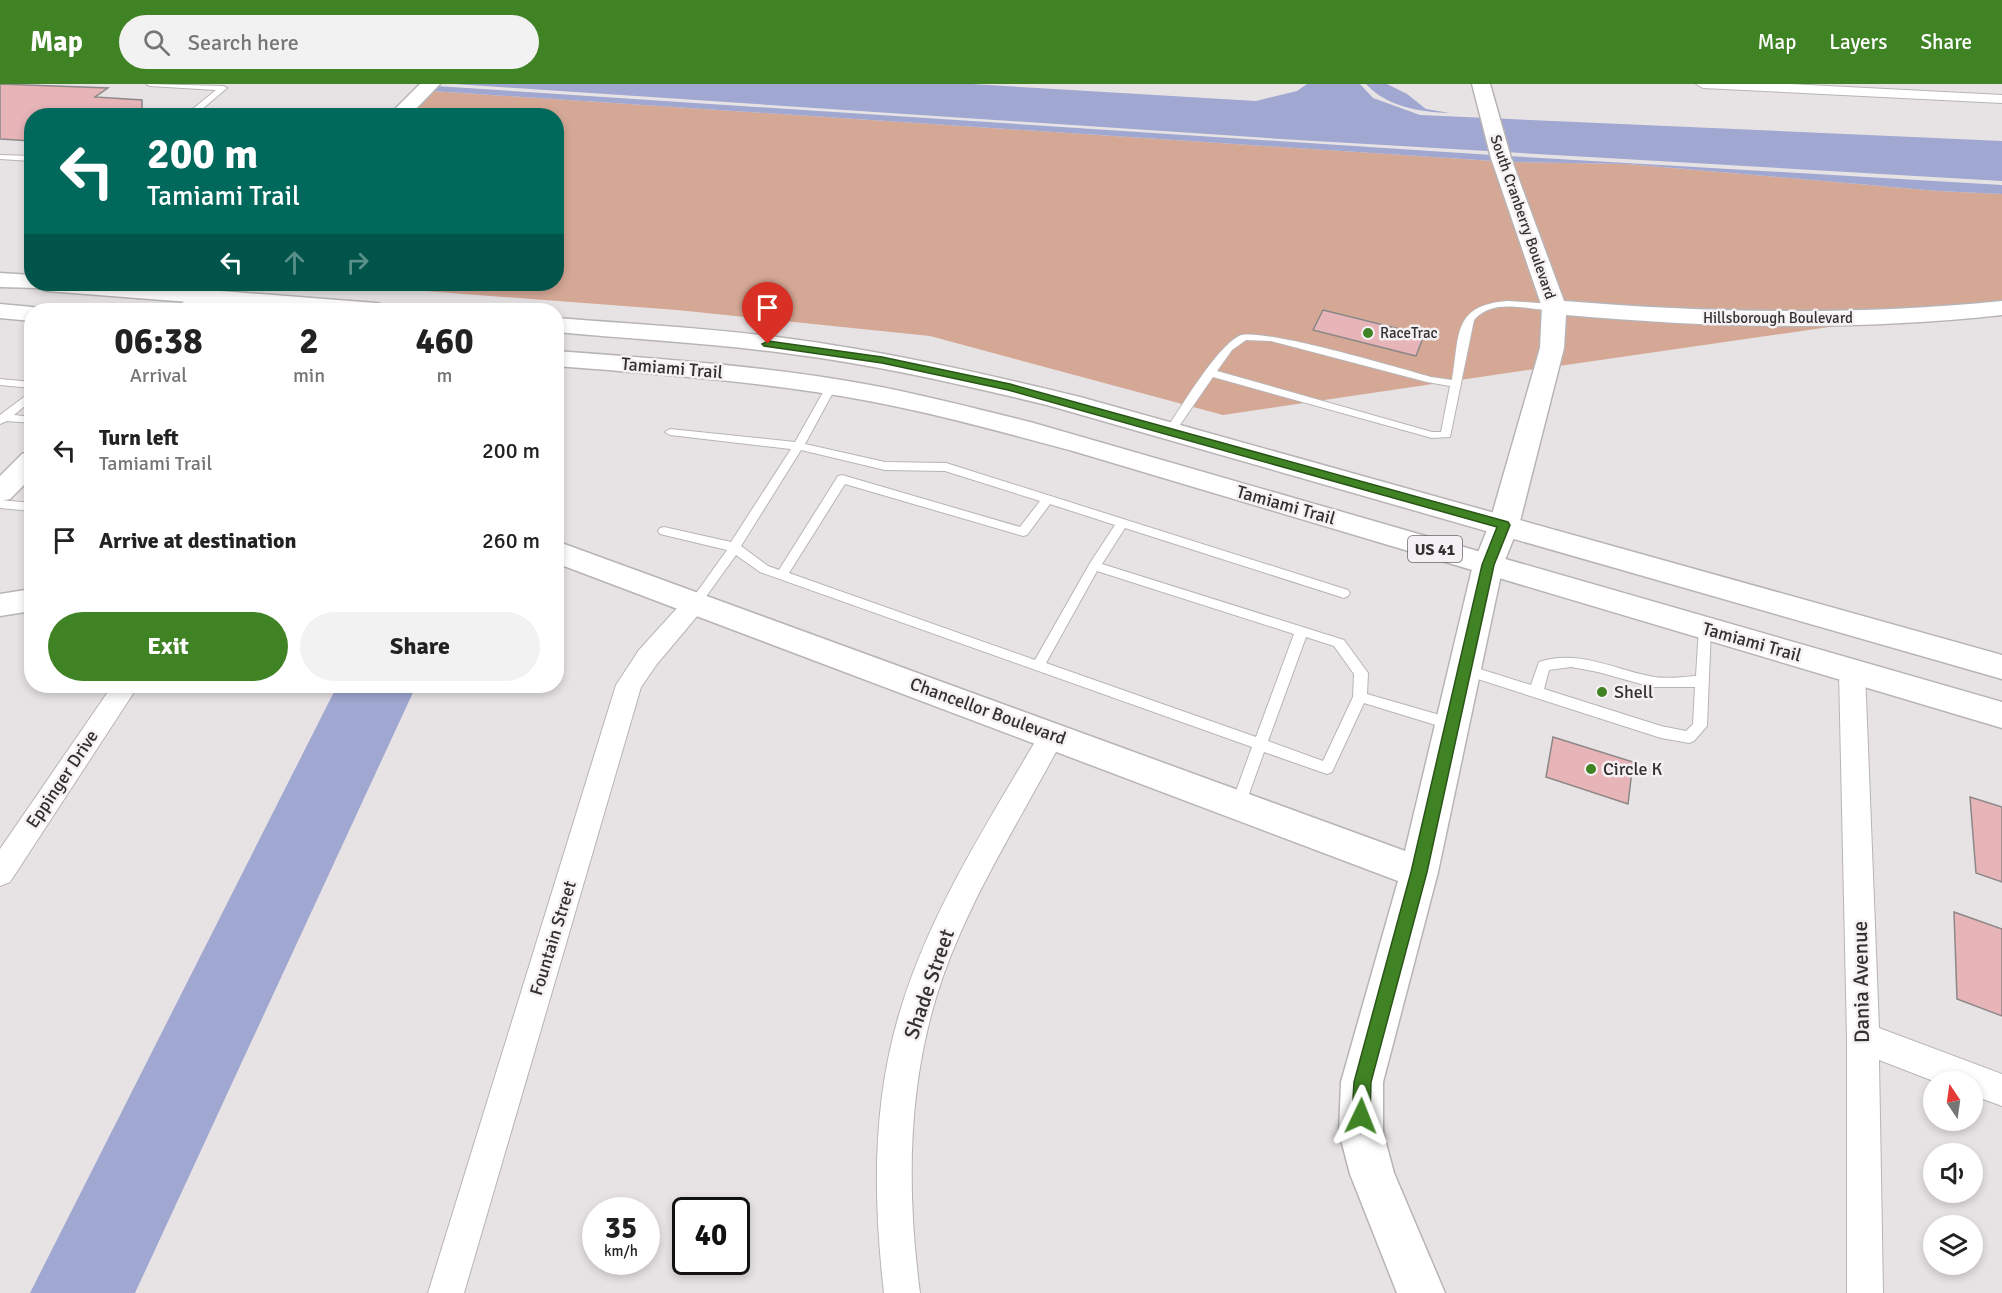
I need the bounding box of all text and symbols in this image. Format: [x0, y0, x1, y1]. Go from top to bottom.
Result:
search box [119, 15, 539, 69]
text: Map [30, 25, 83, 59]
icon: search [140, 26, 173, 59]
text: Search here [188, 29, 299, 56]
text: Map [1758, 29, 1796, 55]
text: Layers [1829, 29, 1887, 55]
text: Share [1920, 29, 1972, 55]
text: 200 m [147, 129, 258, 180]
icon: left [48, 132, 126, 210]
street label: South Cranberry Boulevard [1486, 132, 1560, 302]
text: Tamiami Trail [147, 180, 300, 213]
icon: left [215, 246, 248, 279]
icon: ahead [278, 246, 311, 279]
icon: right [341, 246, 374, 279]
pin [742, 282, 793, 344]
icon: arrive [751, 291, 784, 324]
street label: Hillsborough Boulevard [1703, 309, 1853, 327]
text: 06:38 [114, 319, 203, 364]
text: 2 [299, 319, 319, 364]
text: 460 [415, 319, 474, 364]
place label: RaceTrac [1380, 324, 1438, 342]
marker: RaceTrac [1361, 326, 1375, 340]
street label: Tamiami Trail [620, 353, 724, 383]
text: Arrival [130, 363, 187, 388]
text: min [293, 363, 325, 388]
text: m [437, 363, 453, 388]
text: Turn left [99, 424, 179, 451]
icon: left [48, 434, 81, 467]
text: 200 m [482, 437, 540, 464]
text: Tamiami Trail [99, 451, 212, 476]
street label: Tamiami Trail [1234, 480, 1338, 530]
icon: arrive [48, 524, 81, 557]
text: Arrive at destination [99, 527, 296, 554]
text: 260 m [482, 527, 540, 554]
road number: US 41 [1408, 536, 1462, 562]
button: Exit [48, 612, 288, 681]
button: Share [300, 612, 540, 681]
street label: Tamiami Trail [1700, 617, 1804, 667]
street label: Chancellor Boulevard [907, 673, 1069, 749]
place label: Shell [1614, 681, 1653, 703]
marker: Shell [1595, 685, 1609, 699]
street label: Eppinger Drive [21, 726, 103, 832]
place label: Circle K [1603, 758, 1663, 780]
marker: Circle K [1584, 762, 1598, 776]
street label: Fountain Street [525, 878, 581, 998]
street label: Dania Avenue [1847, 921, 1875, 1043]
street label: Shade Street [898, 926, 960, 1042]
north arrow [1923, 1071, 1983, 1131]
map controls [1923, 1071, 1983, 1275]
position arrow [1329, 1084, 1393, 1148]
button: sound [1923, 1143, 1983, 1203]
speed limit sign: 40 [672, 1197, 750, 1275]
text: 35 [605, 1210, 637, 1247]
button: layers [1923, 1215, 1983, 1275]
text: km/h [604, 1242, 638, 1260]

